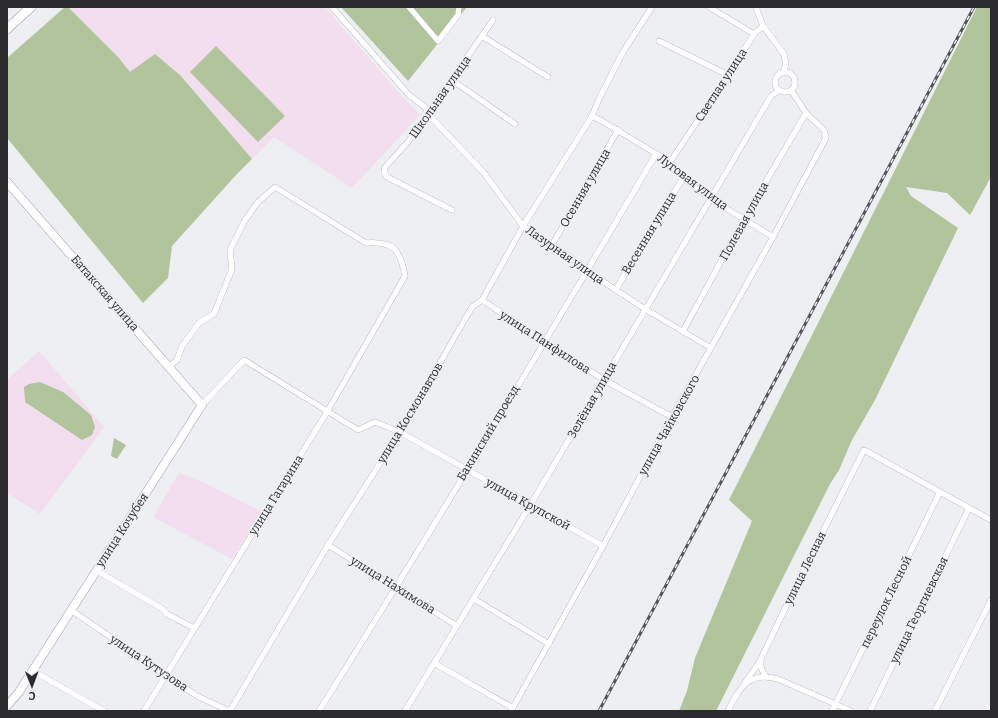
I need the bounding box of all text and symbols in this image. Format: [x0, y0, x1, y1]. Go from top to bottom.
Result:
street label: Светлая улица [692, 45, 750, 124]
street label: Школьная улица [406, 53, 474, 141]
street label: Осенняя улица [557, 146, 613, 230]
street label: Луговая улица [655, 151, 731, 213]
street label: Полевая улица [717, 179, 771, 263]
street label: Весенняя улица [619, 189, 679, 277]
street label: Лазурная улица [523, 223, 607, 288]
street label: Батакская улица [68, 252, 142, 334]
street label: улица Панфилова [496, 307, 593, 377]
street label: Зелёная улица [564, 359, 620, 441]
street label: улица Космонавтов [374, 360, 446, 467]
street label: улица Чайковского [635, 372, 702, 478]
street label: Бакинский проезд [454, 383, 522, 483]
street label: улица Гагарина [245, 452, 306, 538]
street label: улица Крупской [482, 474, 573, 533]
street label: улица Кочубея [92, 490, 151, 570]
street label: улица Лесная [781, 529, 829, 608]
street label: улица Нахимова [347, 553, 438, 617]
street label: переулок Лесной [858, 554, 914, 650]
street label: улица Георгиевская [887, 554, 951, 666]
street label: улица Кутузова [107, 631, 191, 694]
north arrow [12, 666, 52, 706]
text: С [29, 689, 36, 702]

